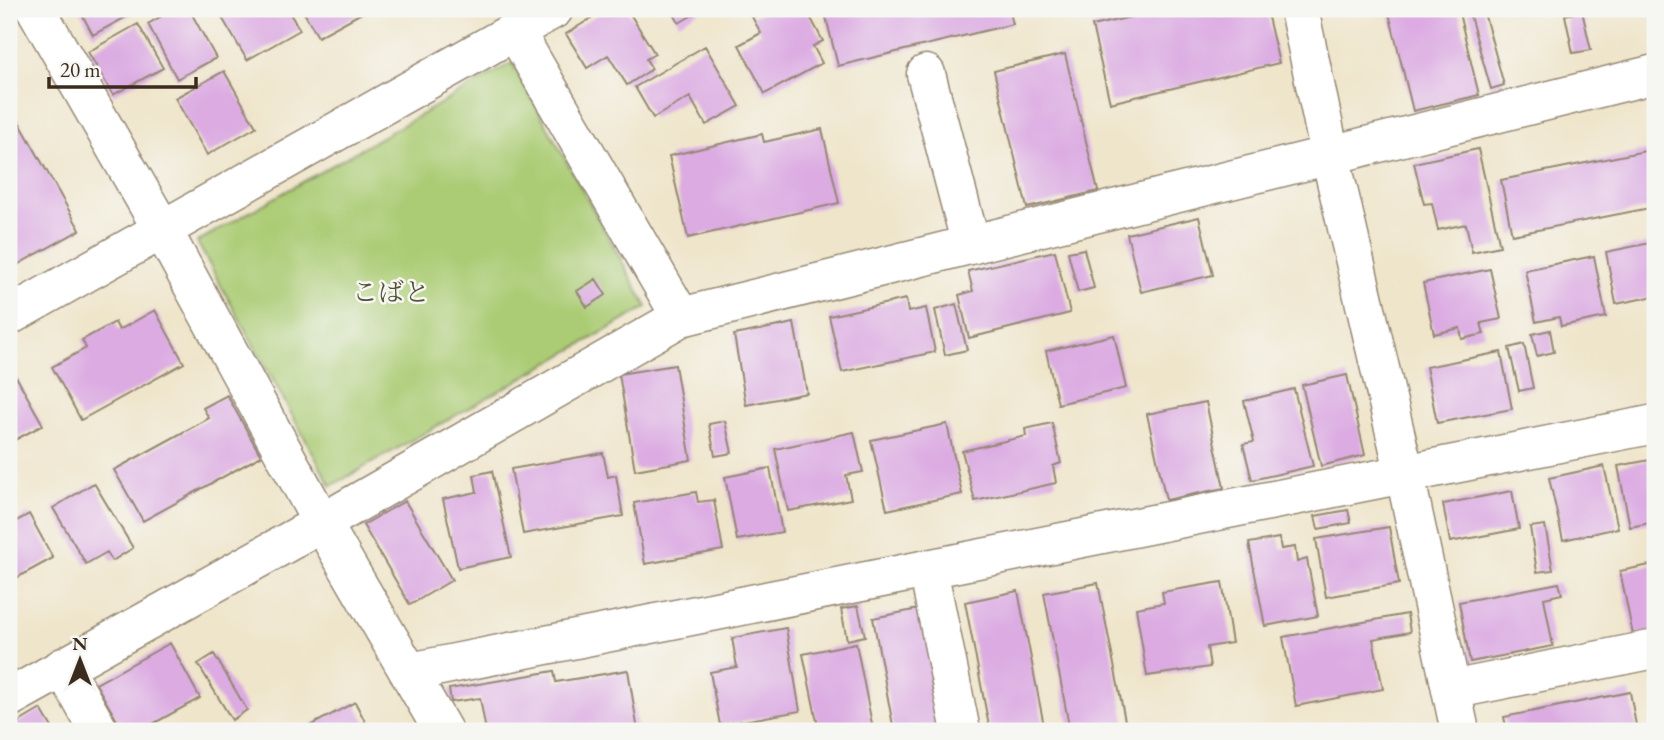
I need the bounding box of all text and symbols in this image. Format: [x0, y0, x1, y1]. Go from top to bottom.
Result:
scale bar [49, 46, 196, 90]
text: 20 m [60, 56, 101, 83]
park label: こばと [352, 275, 430, 309]
north arrow [46, 624, 116, 694]
text: N [72, 631, 88, 656]

